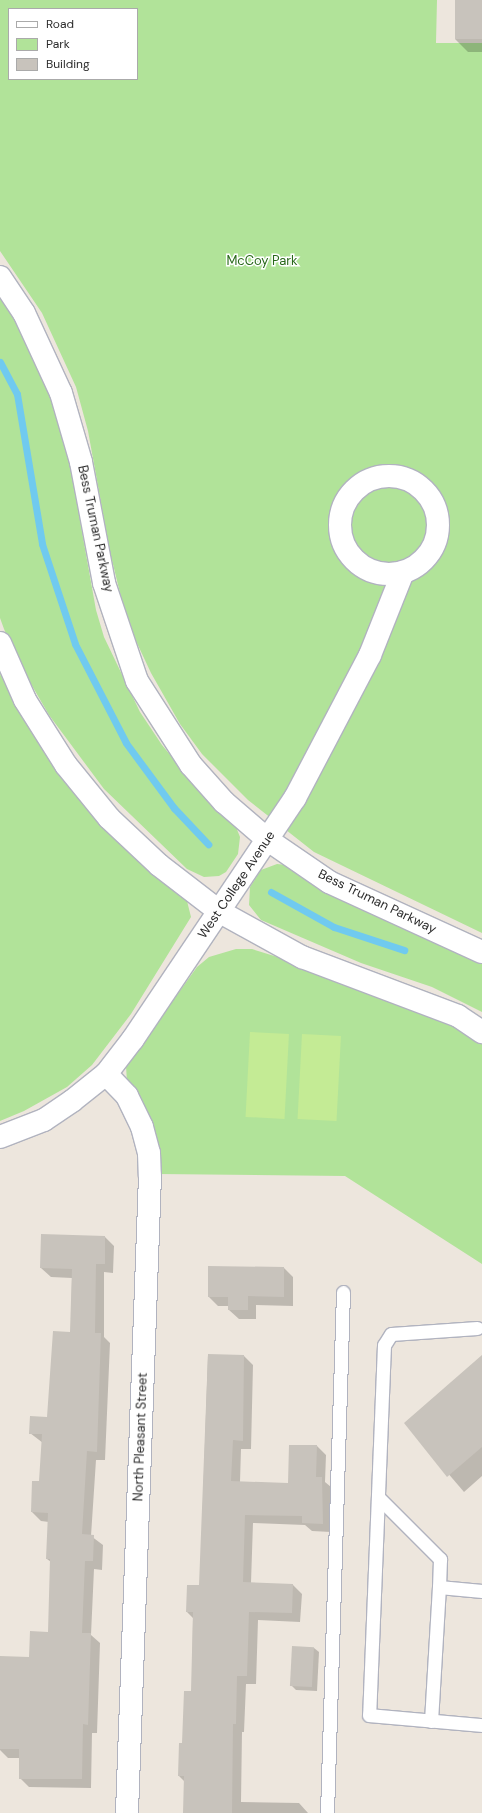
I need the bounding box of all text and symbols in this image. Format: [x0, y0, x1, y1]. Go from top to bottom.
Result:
legend [8, 8, 138, 80]
text: Road [46, 16, 74, 32]
text: Park [46, 36, 70, 52]
text: Building [46, 56, 90, 72]
park label: McCoy Park [226, 253, 298, 269]
street label: Bess Truman Parkway [74, 464, 116, 594]
street label: West College Avenue [195, 828, 279, 942]
street label: Bess Truman Parkway [315, 867, 439, 937]
street label: North Pleasant Street [131, 1372, 151, 1502]

